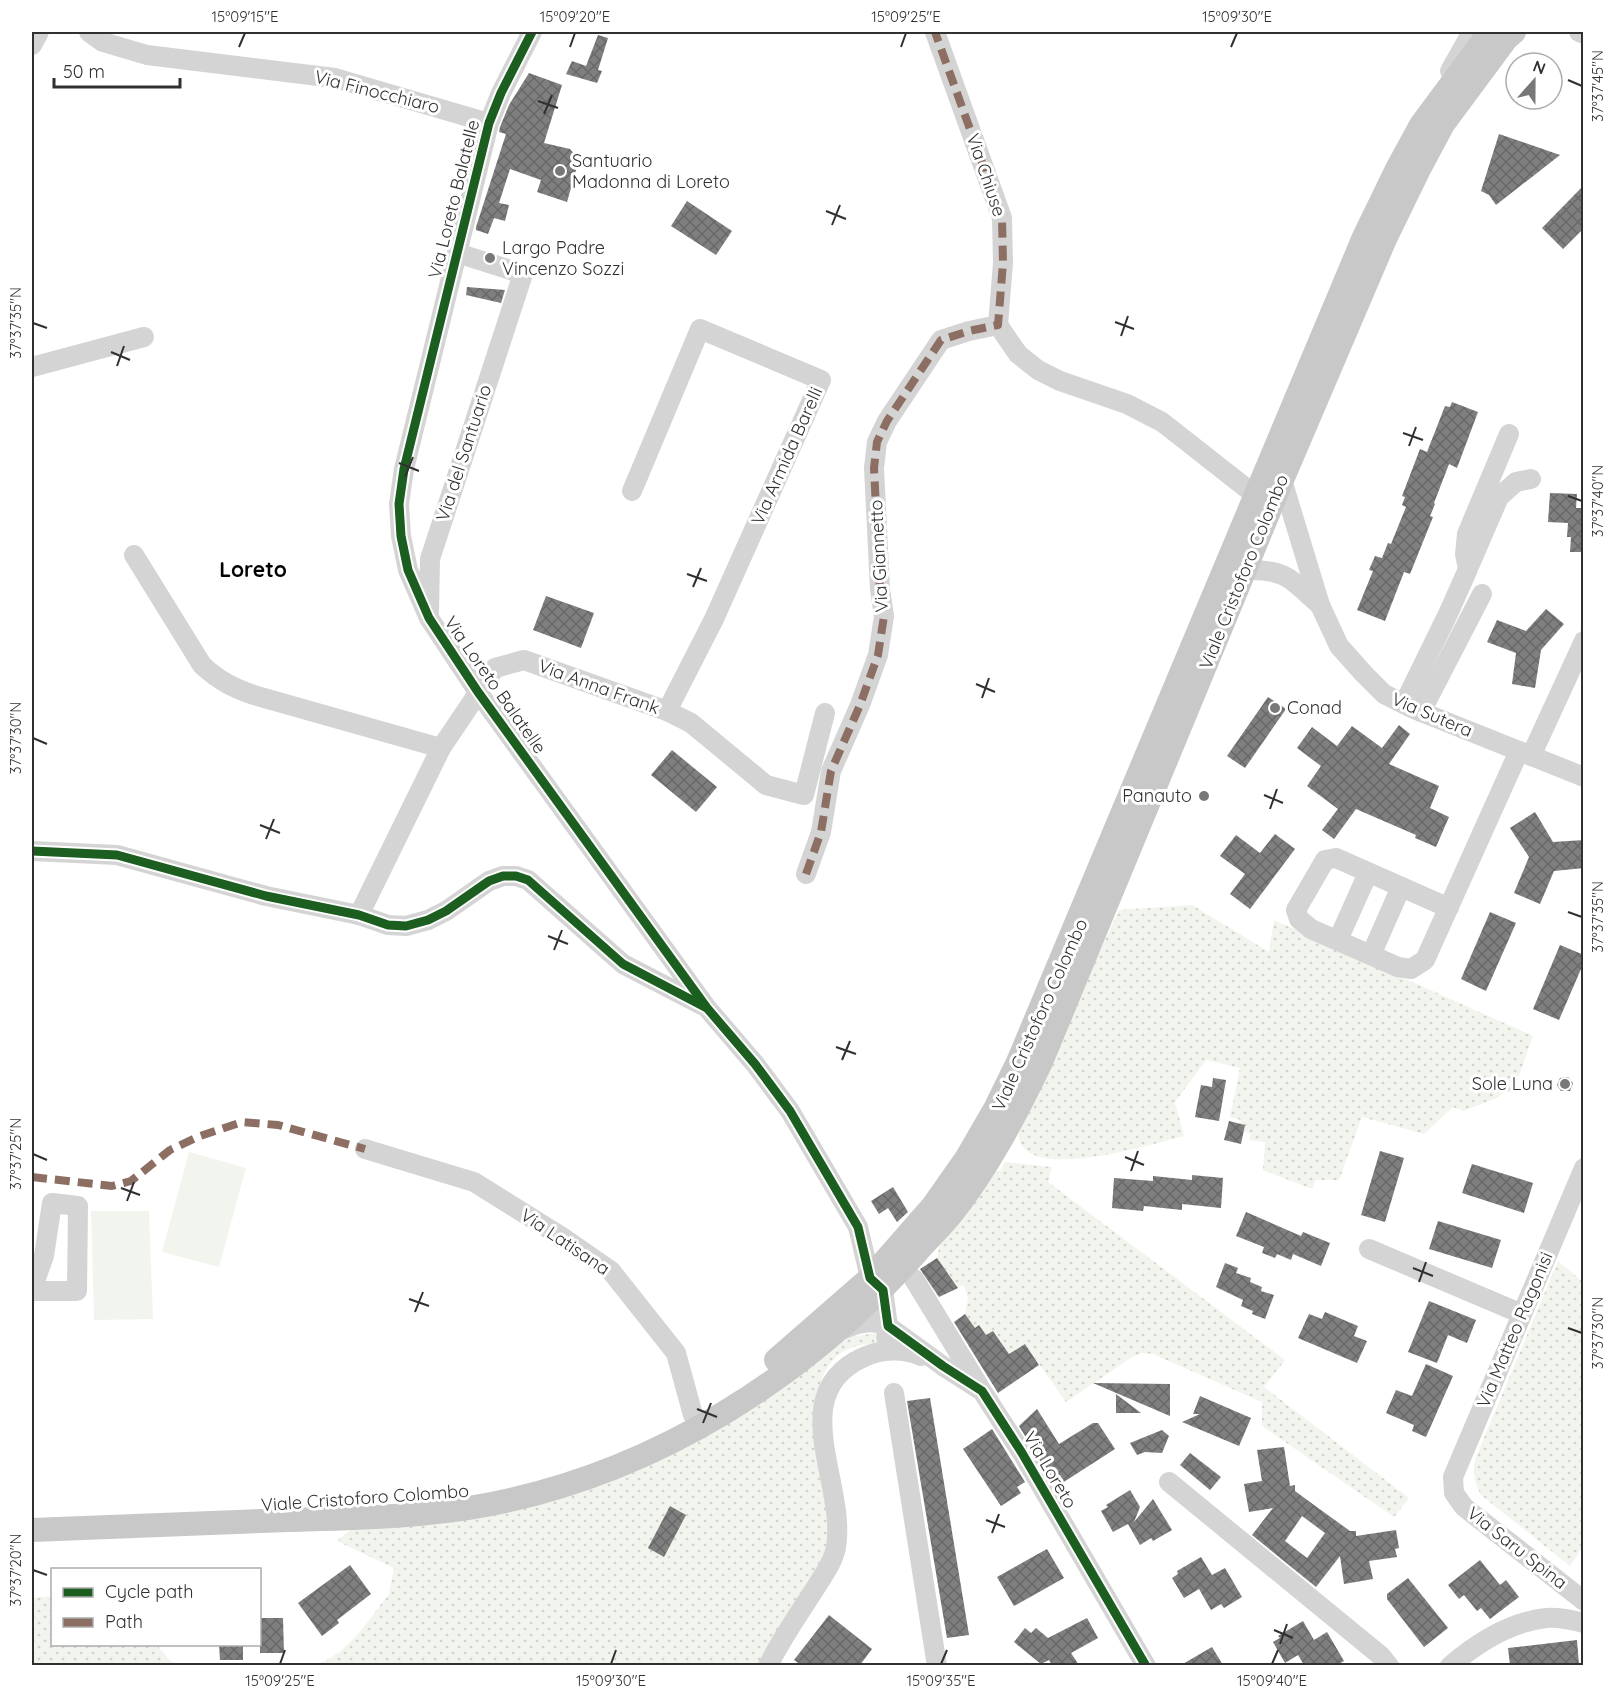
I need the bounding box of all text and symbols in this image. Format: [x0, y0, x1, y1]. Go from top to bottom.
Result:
text: 15°09'15"E [212, 7, 278, 26]
text: 15°09'20"E [540, 7, 610, 26]
text: 15°09'25"E [871, 7, 941, 26]
text: 15°09'30"E [1202, 7, 1272, 26]
text: 37°37'45"N [1588, 50, 1607, 122]
scale bar [54, 51, 180, 89]
north arrow [1504, 51, 1564, 111]
text: N [1530, 56, 1548, 78]
text: 50 m [63, 60, 105, 83]
street label: Via Finocchiaro [312, 65, 442, 118]
street label: Via Loreto Balatelle [423, 117, 484, 281]
street label: Via Chiuse [962, 130, 1011, 219]
place label: Santuario Madonna di Loreto [572, 149, 730, 193]
marker: Santuario Madonna di Loreto [553, 164, 567, 178]
place label: Largo Padre Vincenzo Sozzi [502, 236, 624, 280]
marker: Largo Padre Vincenzo Sozzi [483, 251, 497, 265]
text: 37°37'35"N [6, 287, 25, 359]
street label: Via del Santuario [431, 382, 496, 524]
street label: Via Armida Barelli [746, 383, 827, 528]
text: 37°37'40"N [1588, 465, 1607, 537]
street label: Viale Cristoforo Colombo [1194, 471, 1293, 673]
street label: Via Giannetto [864, 499, 893, 613]
district label: Loreto [219, 556, 287, 582]
street label: Via Loreto Balatelle [439, 611, 552, 758]
street label: Via Anna Frank [535, 654, 663, 719]
street label: Via Sutera [1388, 687, 1476, 742]
place label: Conad [1287, 696, 1342, 719]
marker: Conad [1268, 701, 1282, 715]
text: 37°37'30"N [6, 702, 25, 774]
place label: Panauto [1122, 784, 1192, 807]
marker: Panauto [1197, 789, 1211, 803]
text: 37°37'35"N [1588, 881, 1607, 953]
street label: Viale Cristoforo Colombo [987, 915, 1092, 1115]
place label: Sole Luna [1472, 1072, 1553, 1095]
marker: Sole Luna [1558, 1077, 1572, 1091]
text: 37°37'25"N [6, 1118, 25, 1190]
street label: Via Latisana [516, 1203, 614, 1280]
street label: Via Matteo Ragonisi [1471, 1249, 1558, 1411]
text: 37°37'30"N [1588, 1297, 1607, 1369]
street label: Via Loreto [1019, 1427, 1082, 1512]
street label: Viale Cristoforo Colombo [260, 1479, 470, 1516]
street label: Via Saru Spina [1463, 1501, 1572, 1594]
text: 37°37'20"N [6, 1534, 25, 1606]
legend [51, 1568, 261, 1646]
text: Cycle path [105, 1580, 193, 1603]
text: Path [105, 1610, 143, 1633]
text: 15°09'25"E [245, 1671, 315, 1690]
text: 15°09'30"E [576, 1671, 646, 1690]
text: 15°09'35"E [906, 1671, 976, 1690]
text: 15°09'40"E [1237, 1671, 1307, 1690]

